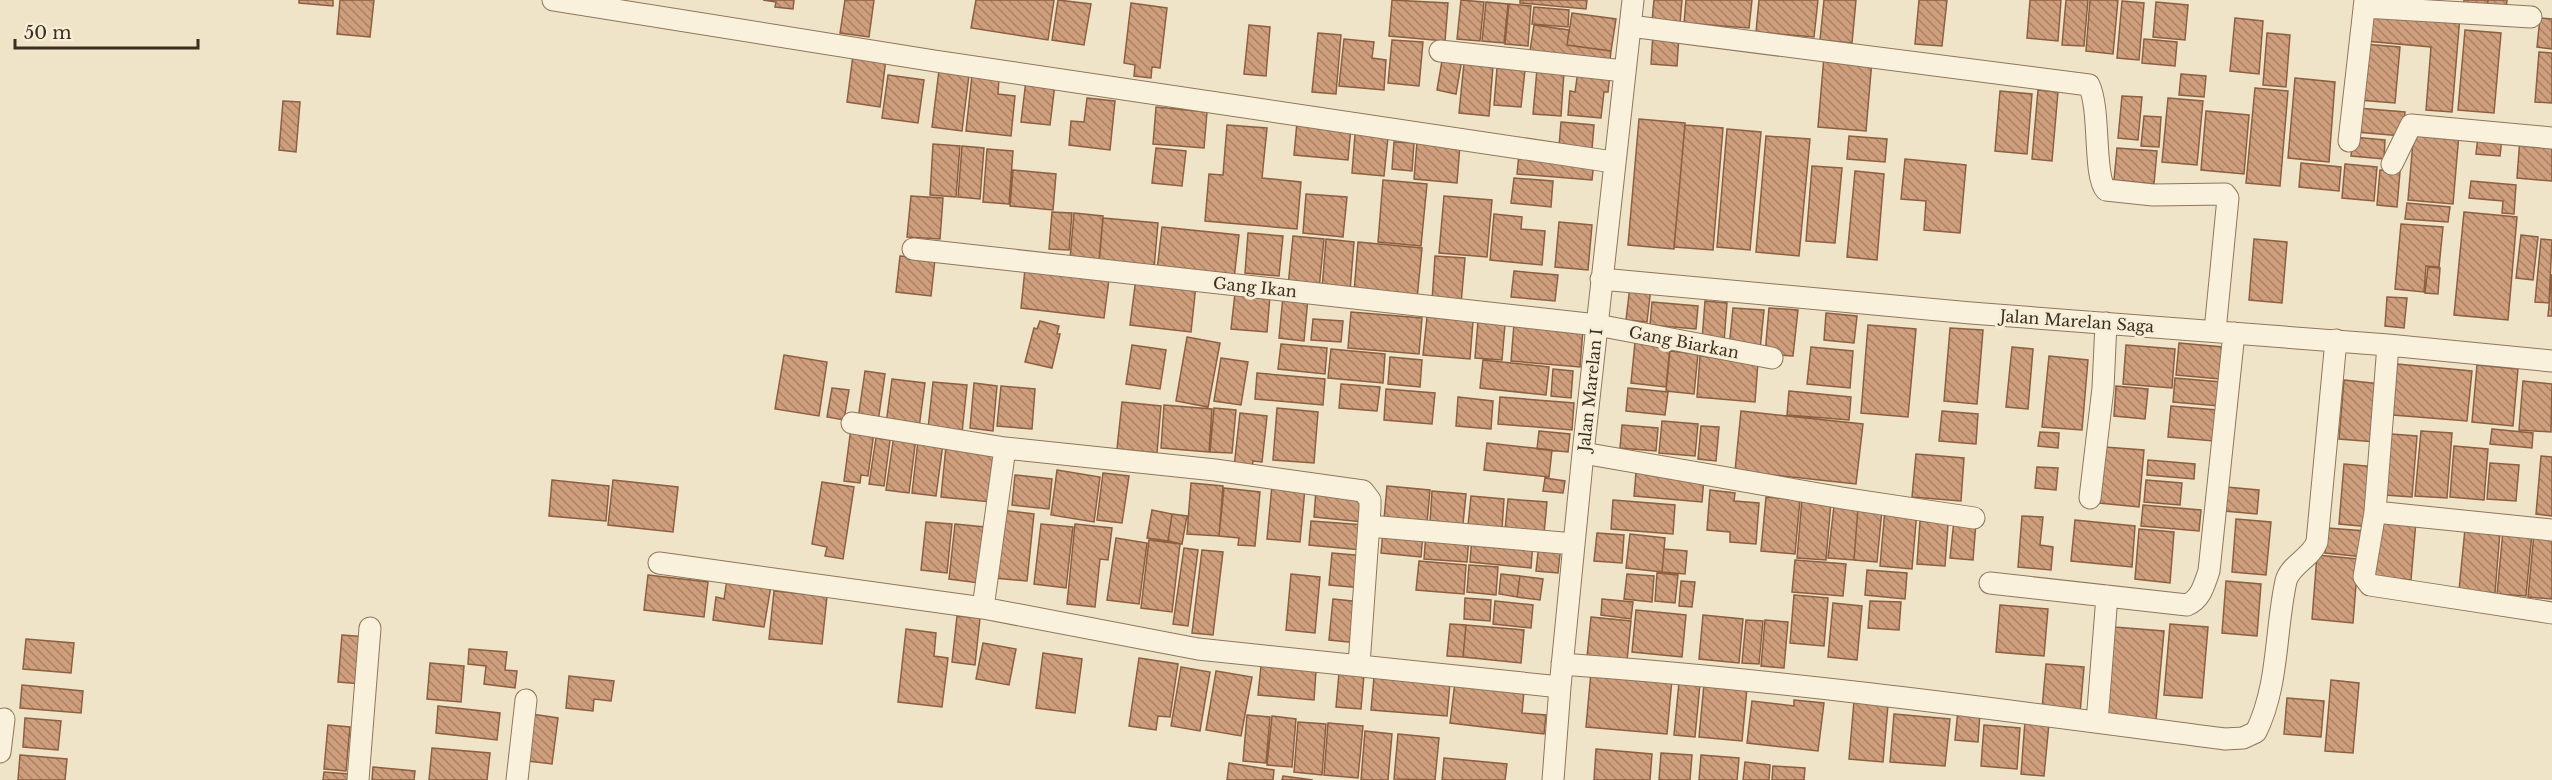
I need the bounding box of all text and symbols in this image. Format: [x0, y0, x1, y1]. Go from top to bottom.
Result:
scale bar [15, 12, 198, 50]
text: 50 m [24, 22, 72, 44]
street label: Gang Ikan [1212, 273, 1298, 301]
street label: Jalan Marelan Saga [1997, 305, 2155, 336]
street label: Gang Biarkan [1627, 322, 1741, 362]
street label: Jalan Marelan I [1573, 328, 1606, 454]

